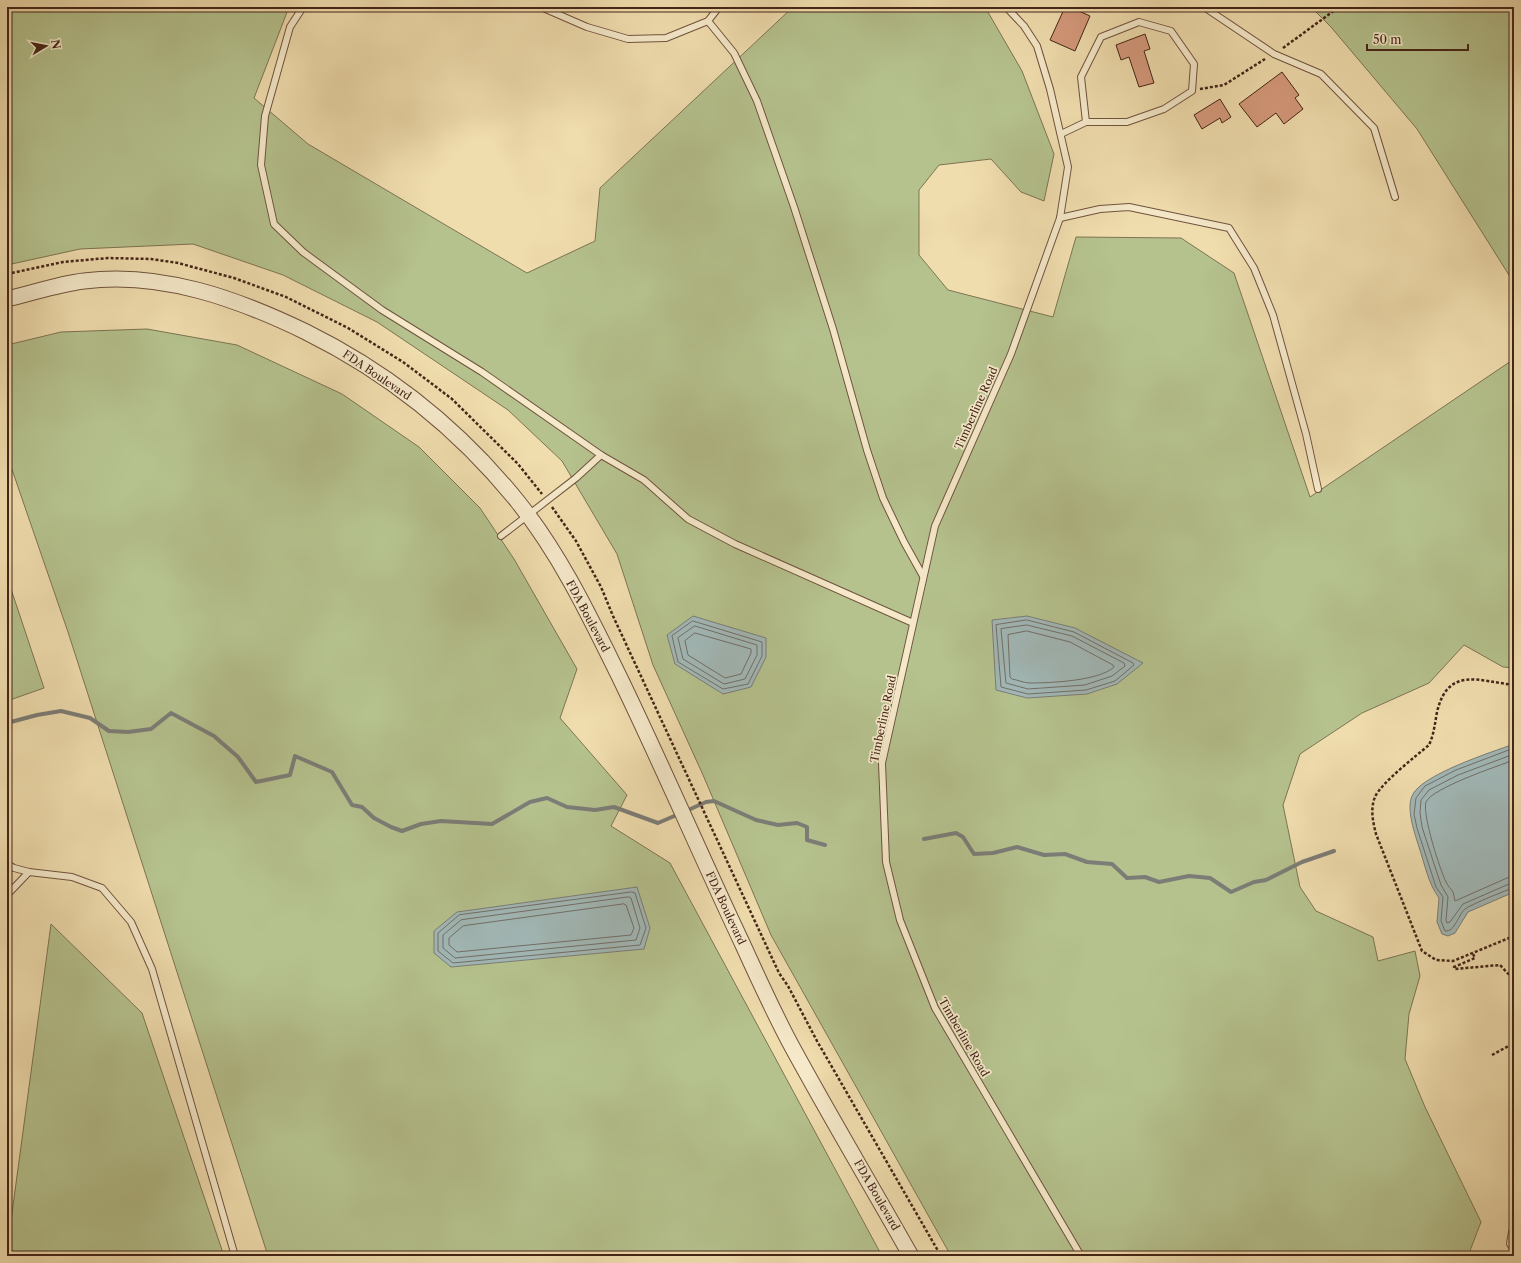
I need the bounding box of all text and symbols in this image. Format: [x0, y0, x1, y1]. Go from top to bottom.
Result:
north arrow [26, 26, 66, 66]
scale bar [1367, 26, 1468, 52]
text: 50 m [1373, 32, 1402, 47]
text: N [48, 38, 64, 51]
street label: FDA Boulevard [340, 347, 414, 403]
street label: Timberline Road [952, 364, 1001, 451]
street label: FDA Boulevard [563, 578, 613, 655]
street label: Timberline Road [867, 674, 899, 764]
street label: FDA Boulevard [703, 869, 749, 947]
street label: Timberline Road [936, 995, 992, 1079]
street label: FDA Boulevard [851, 1157, 903, 1233]

